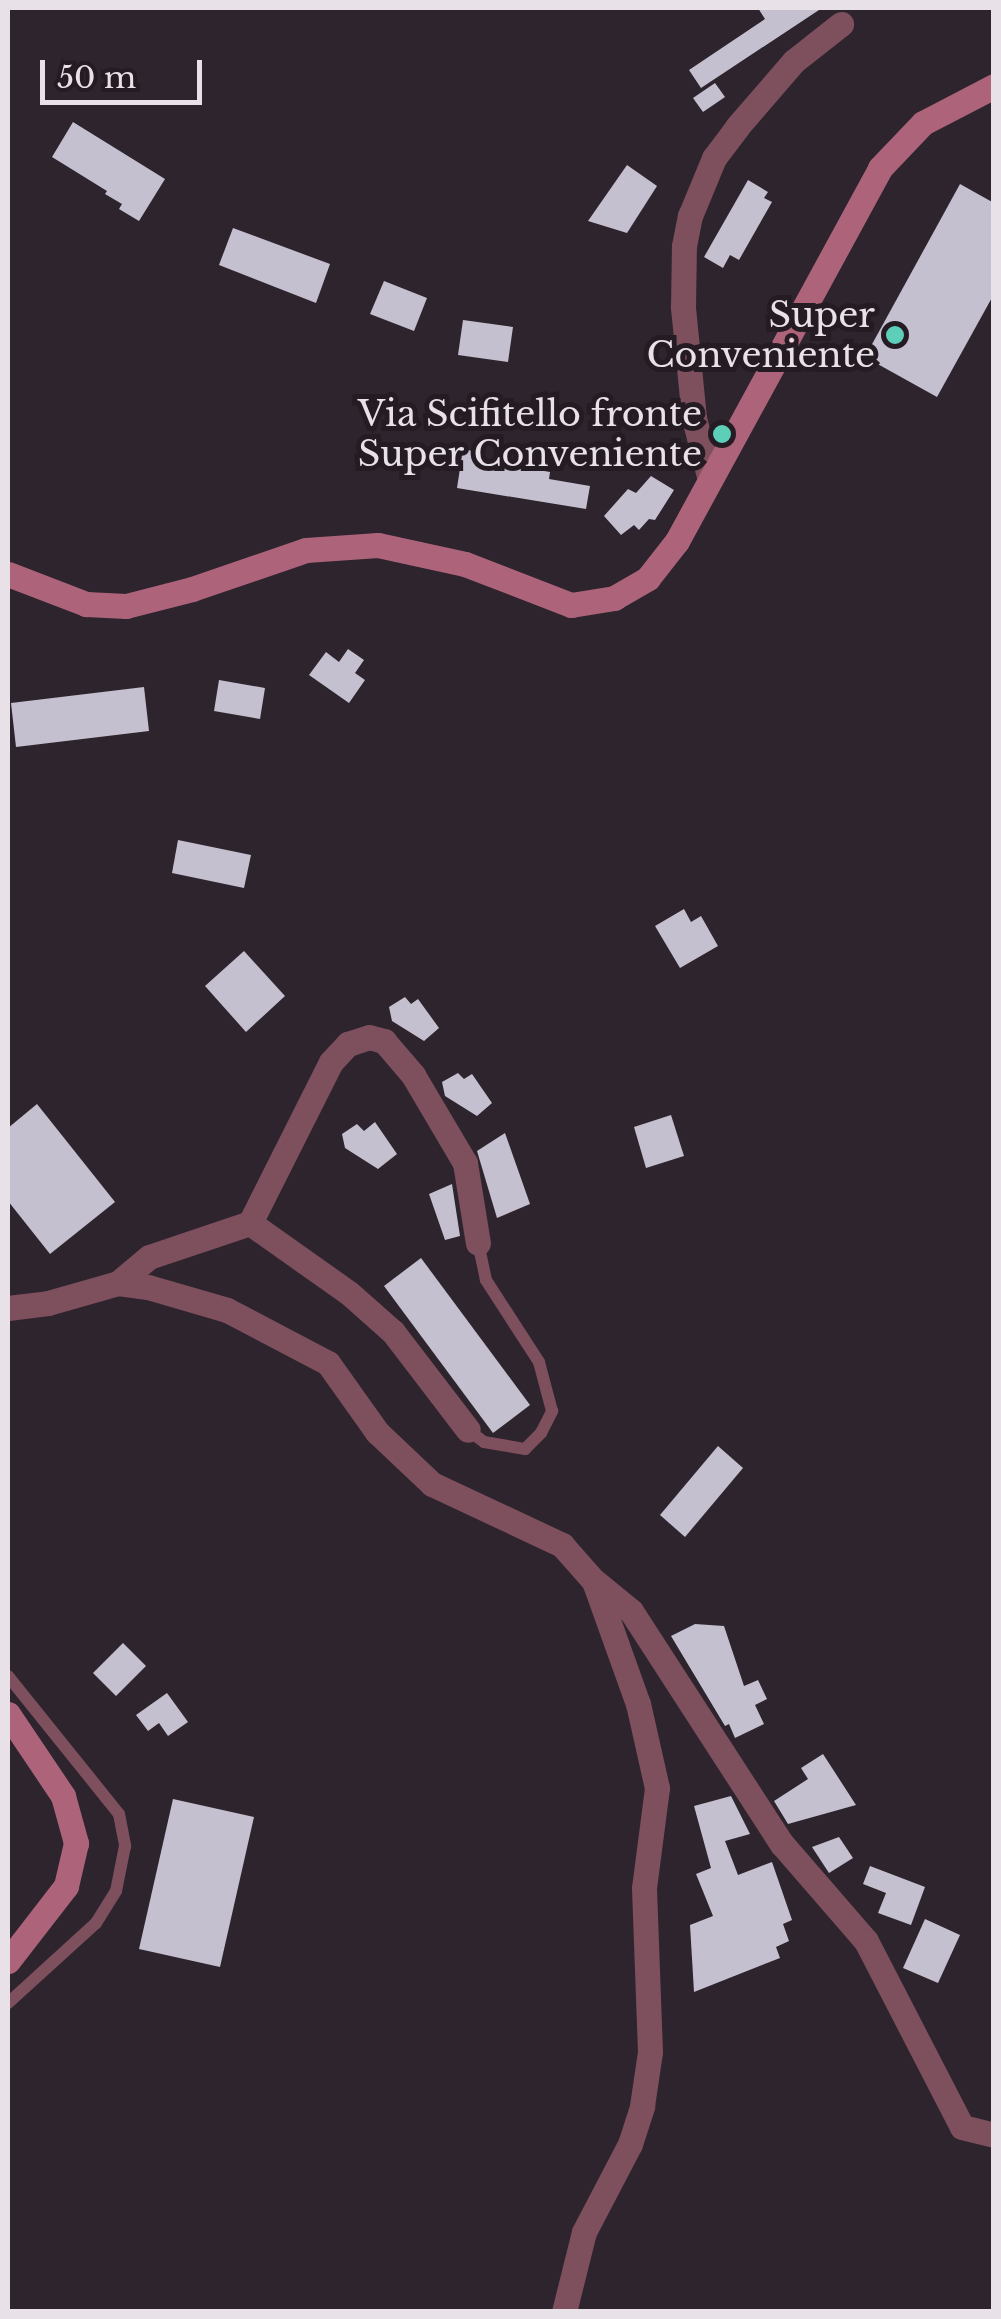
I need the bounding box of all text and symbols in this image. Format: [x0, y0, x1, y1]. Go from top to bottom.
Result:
scale bar [45, 40, 208, 102]
text: 50 m [57, 59, 136, 96]
place label: Super Conveniente [646, 294, 875, 376]
marker: Super Conveniente [884, 324, 906, 346]
place label: Via Scifitello fronte Super Conveniente [357, 393, 702, 475]
marker: Via Scifitello fronte Super Conveniente [711, 423, 733, 445]

